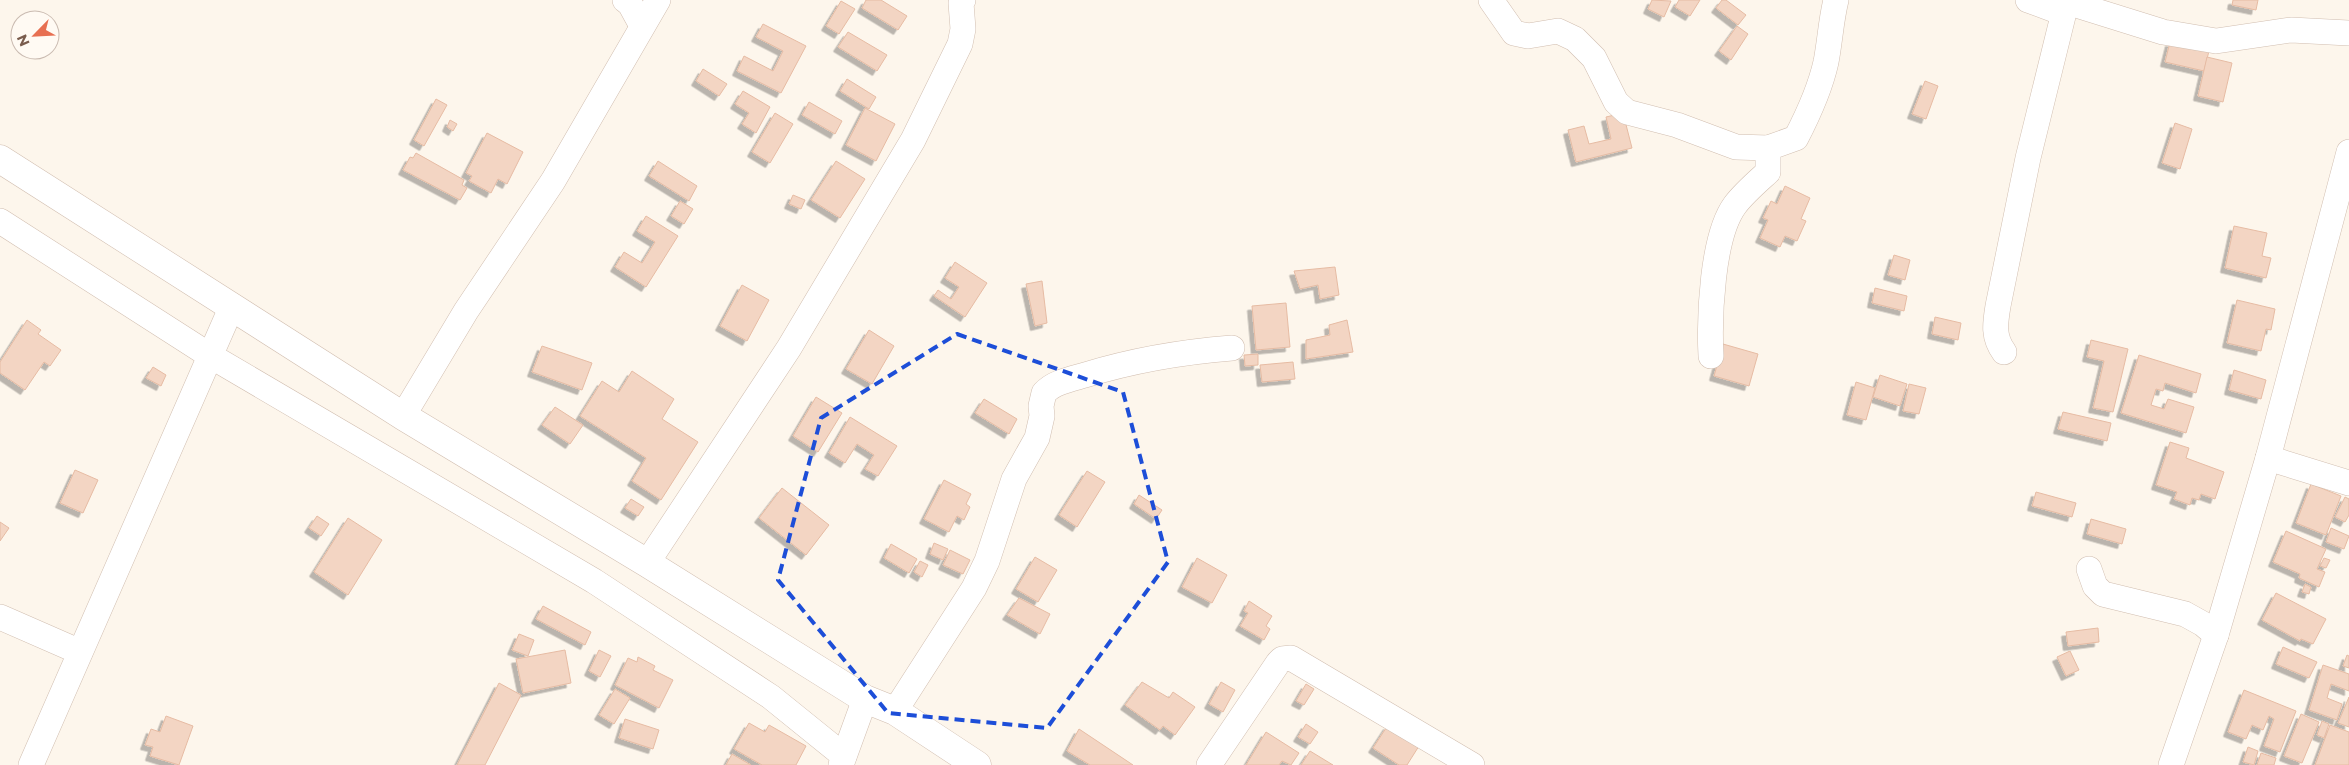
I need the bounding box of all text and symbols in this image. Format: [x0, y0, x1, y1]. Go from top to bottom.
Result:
north arrow [10, 10, 60, 60]
text: N [13, 31, 34, 49]

